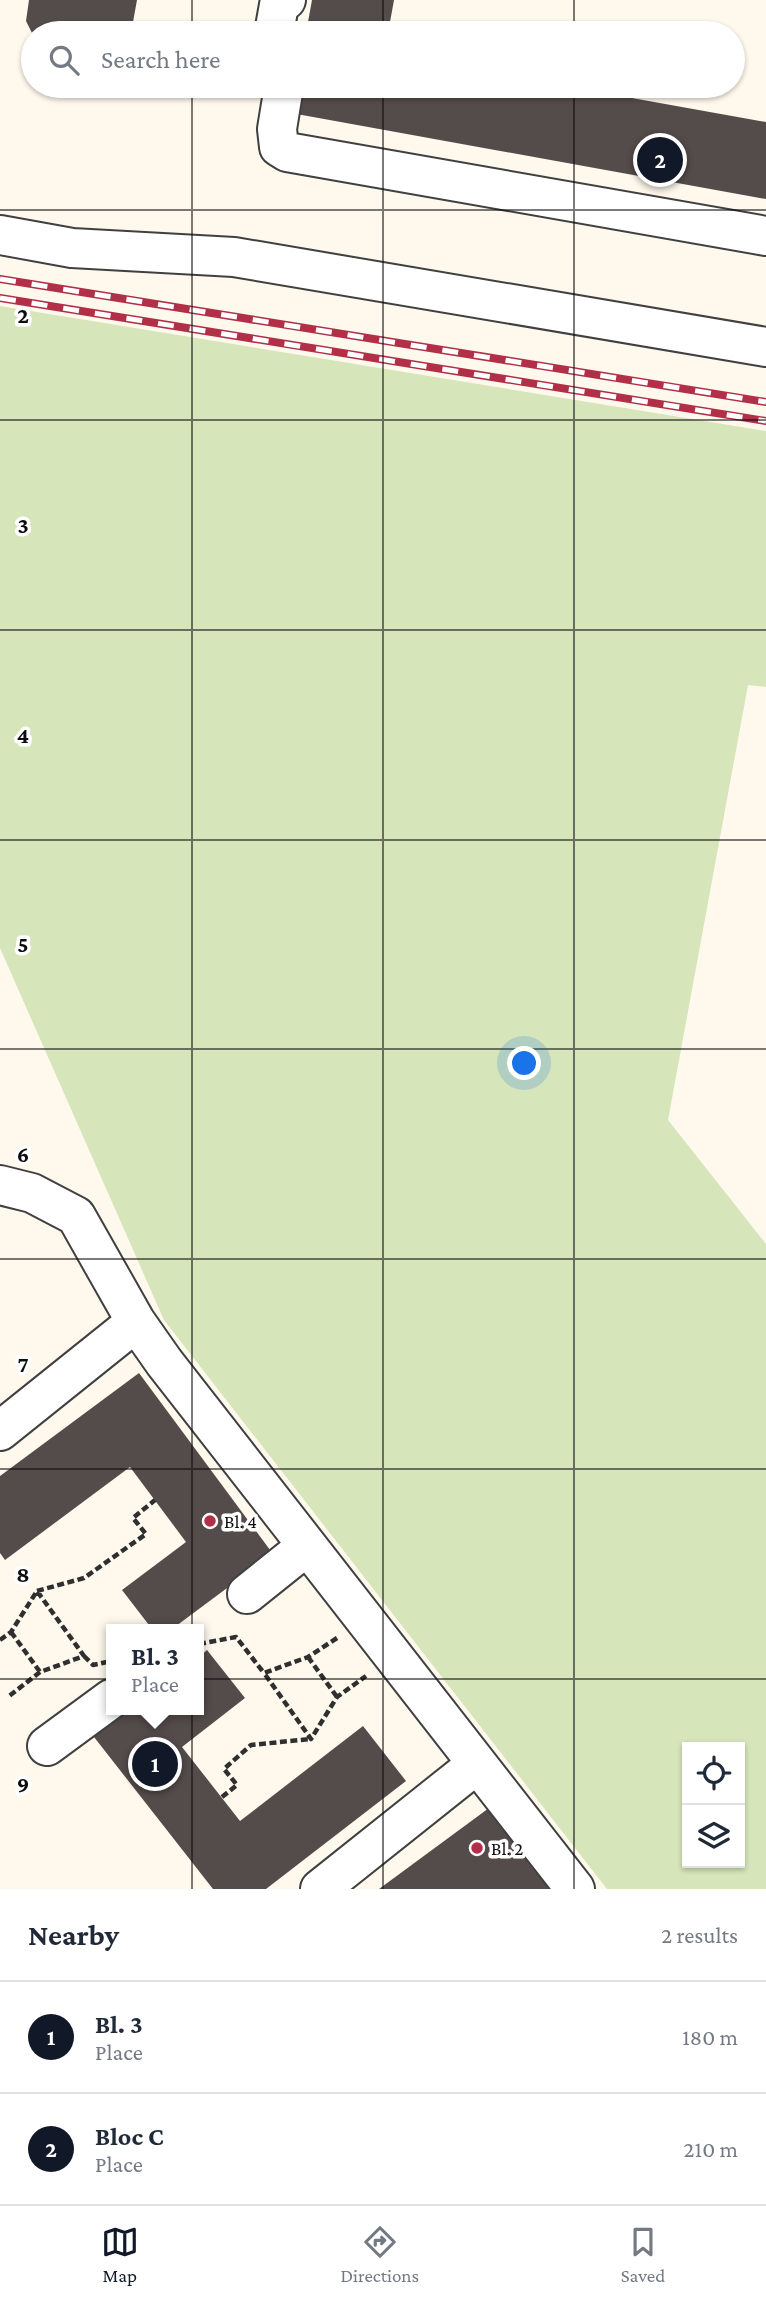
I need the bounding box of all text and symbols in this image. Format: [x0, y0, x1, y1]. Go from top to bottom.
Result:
search box [21, 21, 745, 98]
icon: search [45, 41, 83, 79]
text: Search here [101, 45, 220, 74]
pin: 2 [637, 134, 683, 186]
text: 2 [17, 302, 29, 328]
text: 3 [17, 512, 29, 538]
text: 4 [17, 722, 29, 748]
text: 5 [17, 931, 29, 957]
your location [507, 1046, 541, 1080]
text: 6 [17, 1141, 29, 1167]
text: 7 [17, 1351, 29, 1377]
place label: Bl. 4 [224, 1511, 257, 1532]
marker: Bl. 4 [202, 1513, 218, 1529]
text: 8 [16, 1561, 30, 1587]
popup [106, 1624, 204, 1715]
text: Bl. 3 [131, 1642, 179, 1671]
text: Place [131, 1671, 179, 1697]
pin: 1 [132, 1738, 178, 1790]
map controls [682, 1742, 745, 1868]
button: locate [682, 1742, 745, 1805]
text: 9 [17, 1771, 29, 1797]
button: layers [682, 1805, 745, 1868]
place label: Bl. 2 [491, 1838, 523, 1859]
marker: Bl. 2 [469, 1840, 485, 1856]
text: Nearby [28, 1918, 119, 1951]
text: 2 results [661, 1922, 738, 1948]
text: Bl. 3 [95, 2010, 143, 2039]
text: 1 [47, 2024, 55, 2050]
text: 180 m [682, 2024, 738, 2050]
text: Place [95, 2039, 143, 2065]
text: Bloc C [95, 2122, 164, 2151]
text: 2 [45, 2136, 57, 2162]
text: 210 m [684, 2136, 738, 2162]
text: Place [95, 2151, 143, 2177]
tab: Map [101, 2223, 139, 2286]
tab: Directions [340, 2223, 419, 2286]
tab: Saved [621, 2223, 665, 2286]

